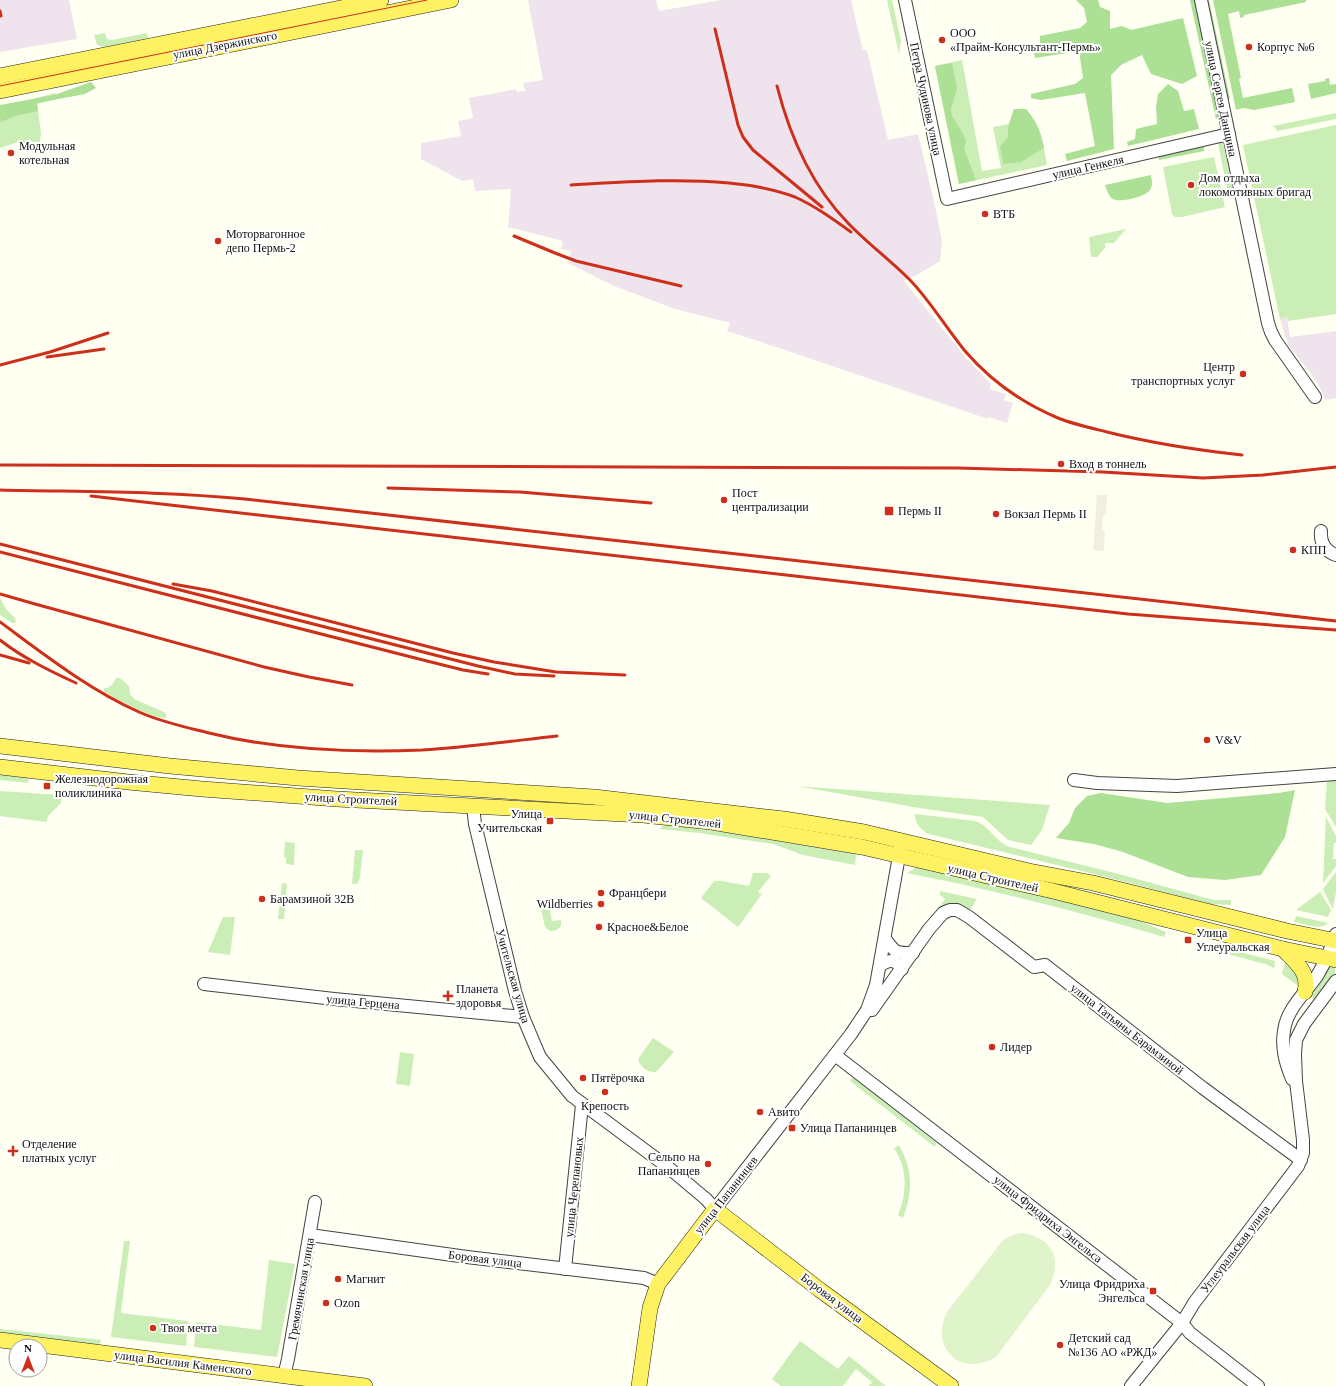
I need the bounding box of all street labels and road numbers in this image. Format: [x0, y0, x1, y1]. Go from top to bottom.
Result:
street label: улица Дзержинского [172, 28, 278, 62]
street label: улица Сергея Данщина [1202, 40, 1240, 159]
street label: Петра Чудинова улица [907, 41, 945, 157]
street label: улица Генкеля [1051, 152, 1125, 182]
street label: улица Строителей [304, 790, 398, 808]
street label: улица Строителей [628, 807, 722, 831]
street label: улица Строителей [946, 861, 1040, 895]
street label: Учительская улица [493, 927, 533, 1025]
street label: улица Татьяны Барамзиной [1068, 981, 1187, 1078]
street label: улица Герцена [326, 992, 401, 1012]
street label: улица Черепановых [562, 1136, 586, 1238]
street label: улица Папанинцев [691, 1153, 761, 1237]
street label: улица Фридриха Энгельса [991, 1172, 1106, 1266]
street label: Углеуральская улица [1197, 1202, 1273, 1296]
street label: Гремячинская улица [285, 1236, 317, 1341]
street label: Боровая улица [447, 1248, 523, 1271]
street label: Боровая улица [798, 1270, 866, 1326]
street label: улица Василия Каменского [113, 1348, 253, 1378]

